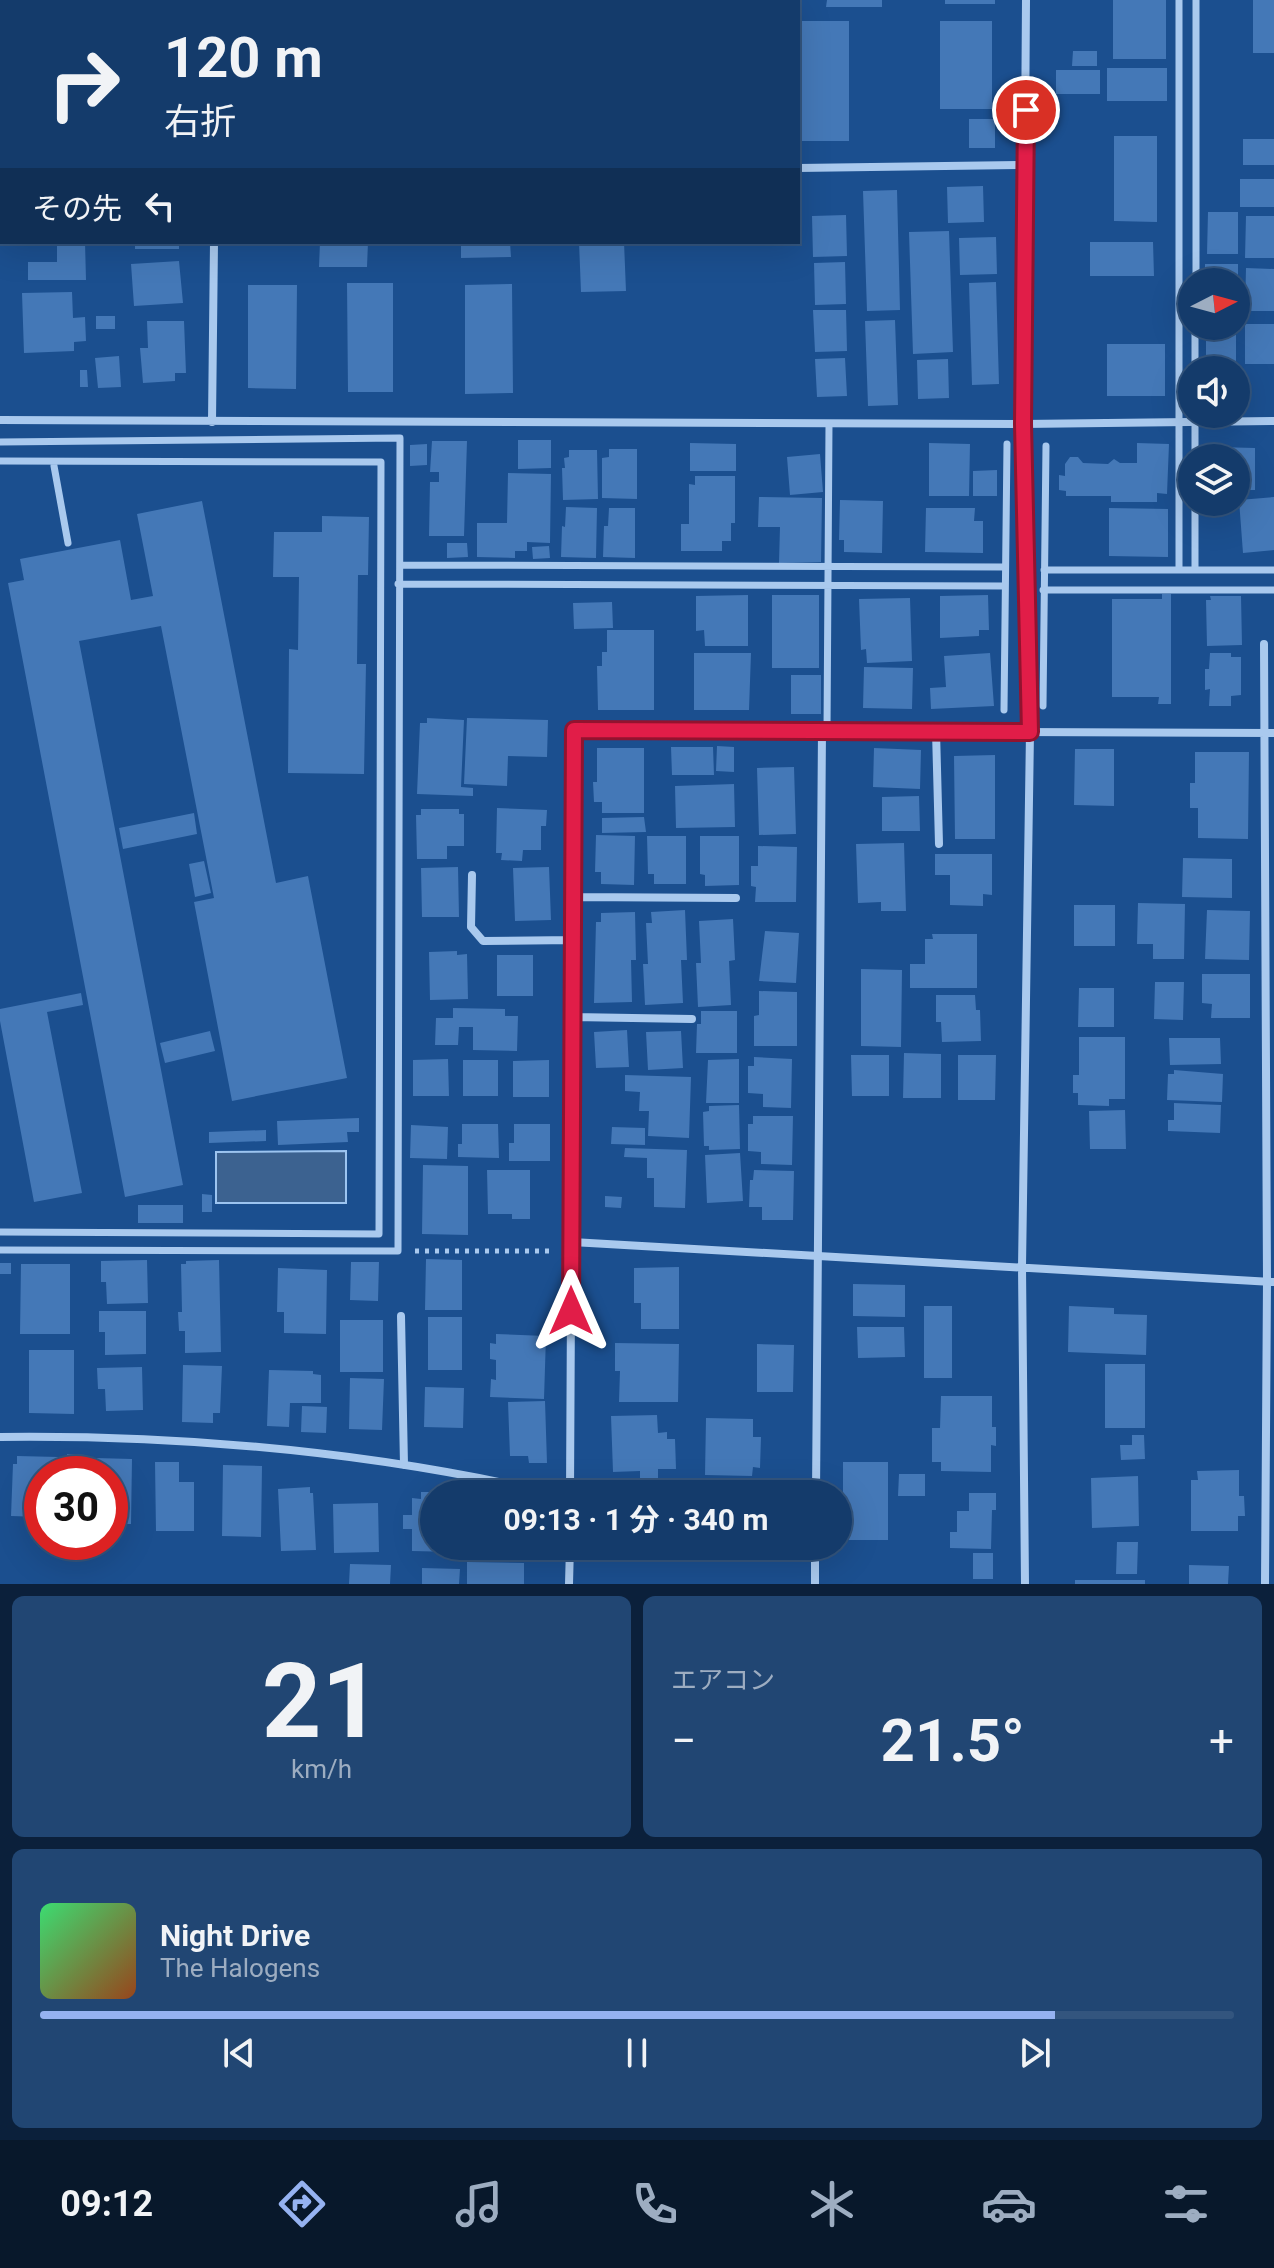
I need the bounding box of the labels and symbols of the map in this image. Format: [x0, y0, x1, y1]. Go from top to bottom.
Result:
pin [992, 76, 1060, 144]
north arrow [1178, 268, 1250, 340]
position arrow [529, 1269, 613, 1353]
speed limit sign: 30 [24, 1456, 128, 1560]

